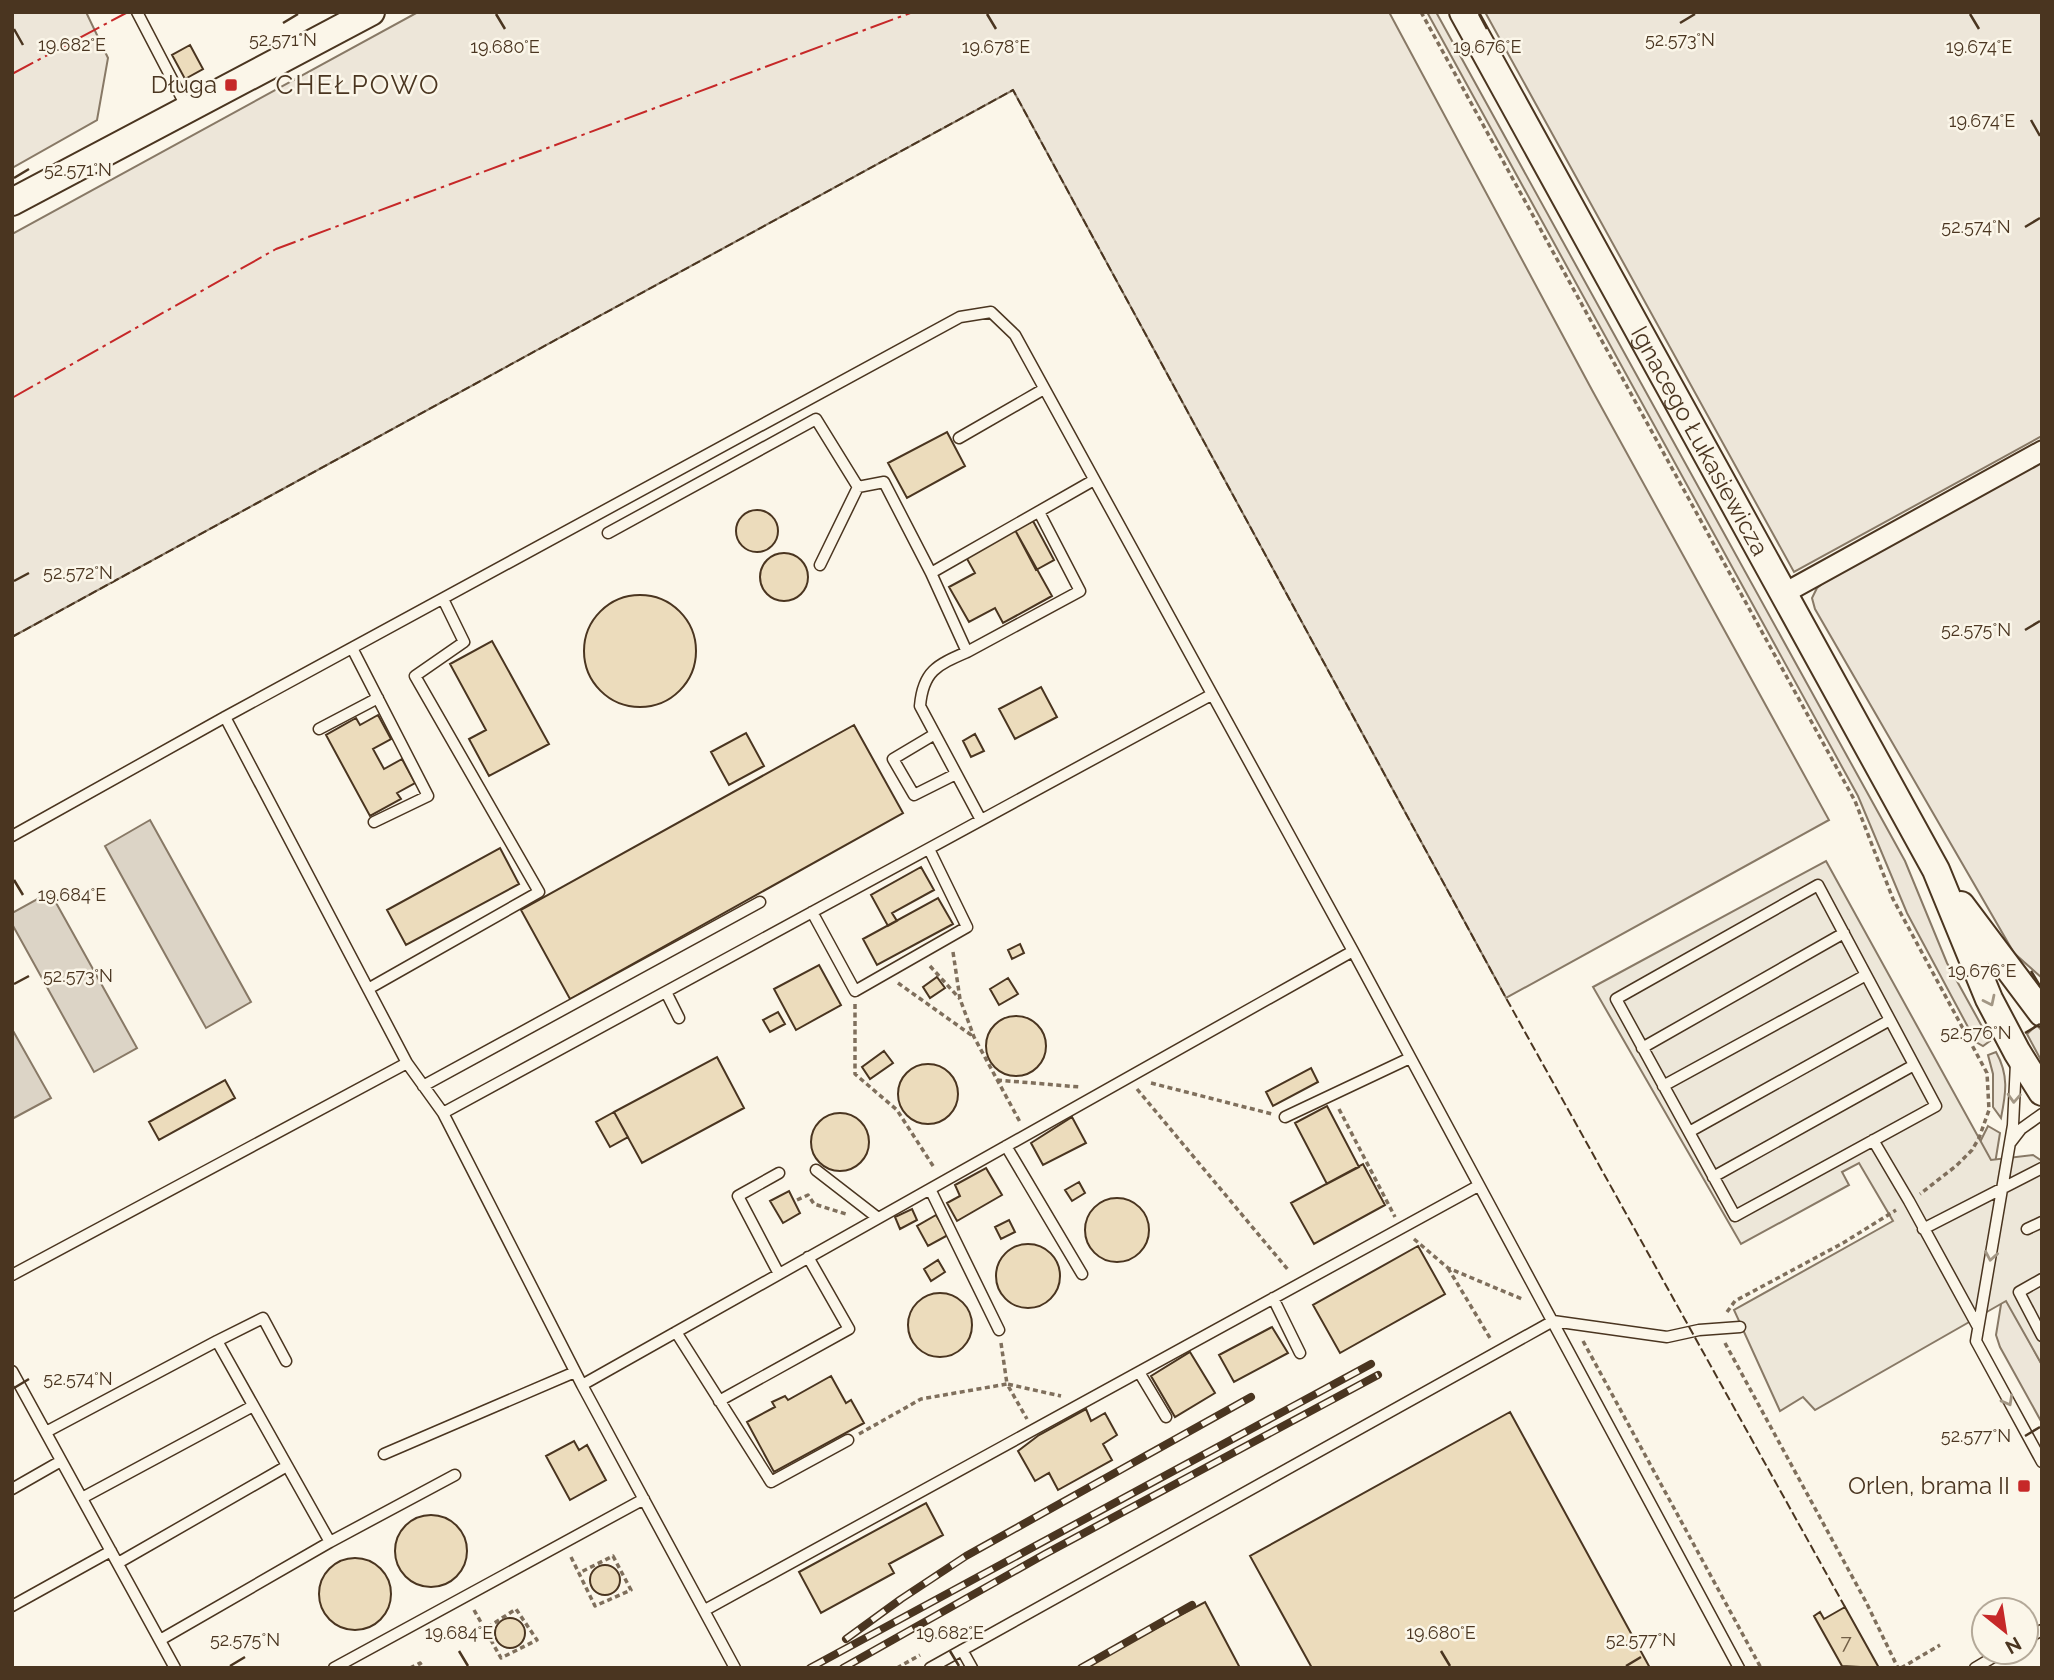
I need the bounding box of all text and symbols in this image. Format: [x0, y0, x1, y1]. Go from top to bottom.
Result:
text: 52.571°N [249, 29, 317, 50]
text: 52.573°N [1645, 29, 1715, 50]
text: 19.682°E [38, 34, 106, 55]
text: 19.680°E [470, 36, 540, 57]
text: 19.678°E [962, 36, 1030, 57]
text: 19.676°E [1453, 36, 1521, 57]
text: 19.674°E [1946, 36, 2012, 57]
place label: Długa [151, 70, 217, 99]
district label: CHEŁPOWO [275, 70, 441, 100]
marker: Długa [223, 77, 239, 93]
text: 19.674°E [1949, 110, 2015, 131]
text: 52.571°N [44, 159, 112, 180]
text: 52.574°N [1941, 216, 2011, 237]
street label: Ignacego Łukasiewicza [1625, 321, 1775, 561]
text: 52.572°N [43, 562, 113, 583]
text: 52.575°N [1941, 619, 2011, 640]
text: 19.684°E [38, 884, 106, 905]
text: 19.676°E [1948, 960, 2016, 981]
text: 52.573°N [43, 965, 113, 986]
one-way arrow [1982, 994, 1996, 1006]
text: 52.576°N [1940, 1022, 2012, 1043]
one-way arrow [2007, 1092, 2022, 1103]
one-way arrow [1984, 1250, 1999, 1262]
text: 52.574°N [43, 1368, 113, 1389]
one-way arrow [2000, 1393, 2014, 1406]
text: 52.577°N [1941, 1425, 2011, 1446]
place label: Orlen, brama II [1848, 1471, 2010, 1500]
marker: Orlen, brama II [2016, 1478, 2032, 1494]
north arrow [1970, 1596, 2040, 1666]
text: 19.684°E [425, 1622, 493, 1643]
text: 19.682°E [916, 1622, 984, 1643]
text: 19.680°E [1406, 1622, 1476, 1643]
text: 52.575°N [210, 1629, 280, 1650]
text: 52.577°N [1606, 1629, 1676, 1650]
house number: 7 [1840, 1629, 1852, 1654]
text: N [2002, 1633, 2025, 1659]

